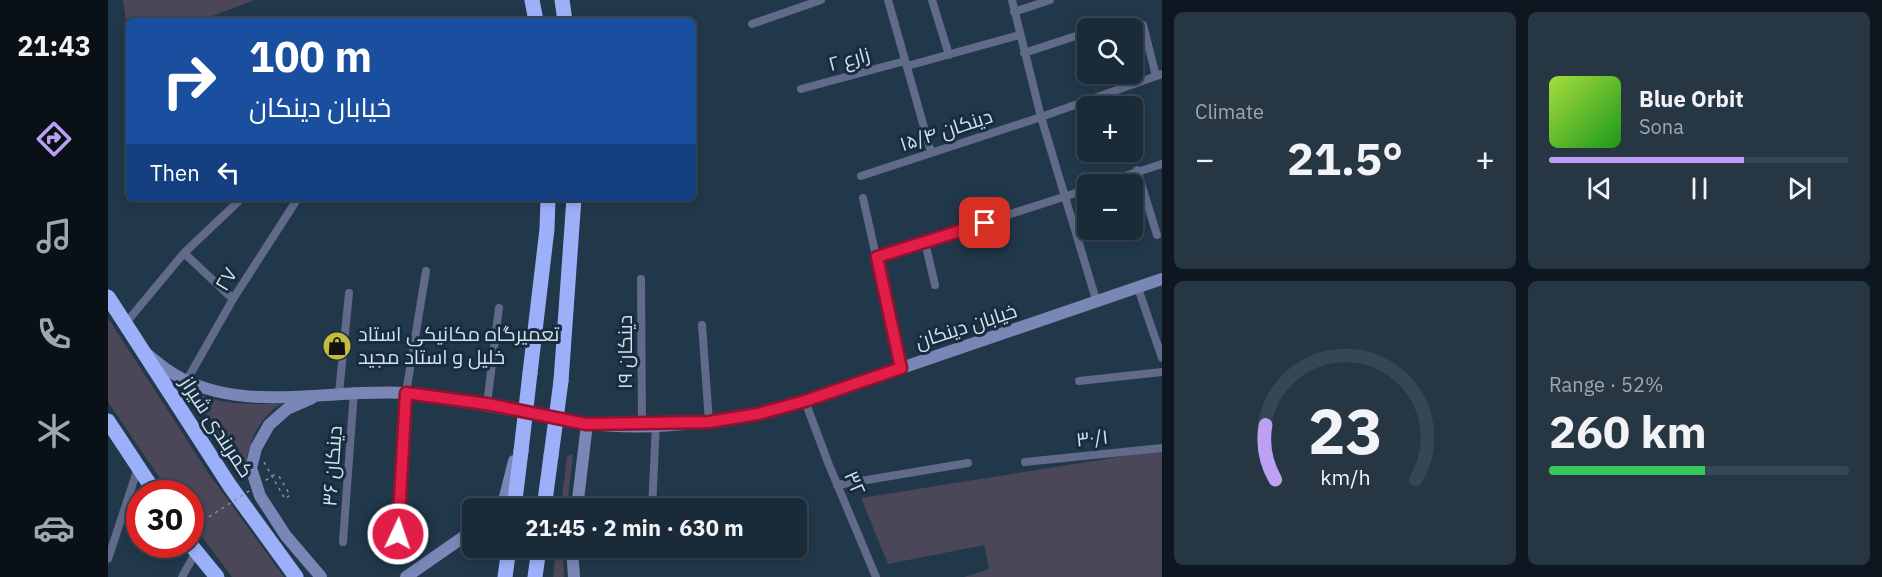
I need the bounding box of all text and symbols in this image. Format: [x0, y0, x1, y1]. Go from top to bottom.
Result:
map controls [1077, 18, 1143, 240]
button: search [1077, 18, 1143, 84]
text: 21:43 [17, 28, 91, 63]
text: 100 m [249, 29, 372, 84]
street label: ۲ زارع [825, 40, 873, 78]
icon: right [150, 42, 228, 120]
text: Blue Orbit [1639, 84, 1744, 113]
text: خیابان دینکان [249, 89, 391, 124]
button: + [1077, 96, 1143, 162]
text: Climate [1195, 98, 1264, 125]
street label: ۱۵/۴ دینکان [896, 102, 996, 157]
text: Sona [1639, 113, 1684, 140]
icon: directions [33, 118, 75, 160]
text: 21.5° [1287, 129, 1403, 187]
text: − [1195, 137, 1215, 180]
text: + [1475, 137, 1495, 180]
icon: left [212, 156, 245, 189]
text: Then [150, 158, 200, 187]
icon: previous [1583, 172, 1616, 205]
icon: pause [1683, 172, 1716, 205]
icon: next [1783, 172, 1816, 205]
button: − [1077, 174, 1143, 240]
pin [959, 197, 1010, 248]
icon: arrive [968, 206, 1001, 239]
icon: music [33, 215, 75, 257]
street label: ۲۷ [208, 262, 243, 296]
street label: خیابان دینکان [912, 296, 1020, 355]
icon: phone [33, 313, 75, 355]
street label: ۱۹ دینکان [611, 315, 638, 389]
place label: تعمیرگاه مکانیکی استاد خلیل و استاد مجید [358, 320, 560, 370]
shop icon: تعمیرگاه مکانیکی استاد خلیل و استاد مجید [321, 330, 353, 362]
street label: کمربندی شیراز [174, 370, 260, 483]
text: Range · 52% [1549, 371, 1664, 398]
text: 23 [1308, 390, 1382, 471]
text: 260 km [1549, 402, 1707, 460]
icon: climate [33, 410, 75, 452]
street label: ۳۰/۱ [1074, 422, 1109, 453]
street label: ۳۶ دینکان [315, 425, 348, 507]
text: km/h [1320, 463, 1370, 491]
street label: ۳۲ [838, 466, 873, 499]
speed limit sign: 30 [126, 480, 204, 558]
position arrow [366, 502, 430, 566]
icon: car [33, 507, 75, 549]
text: 21:45 · 2 min · 630 m [525, 513, 744, 542]

